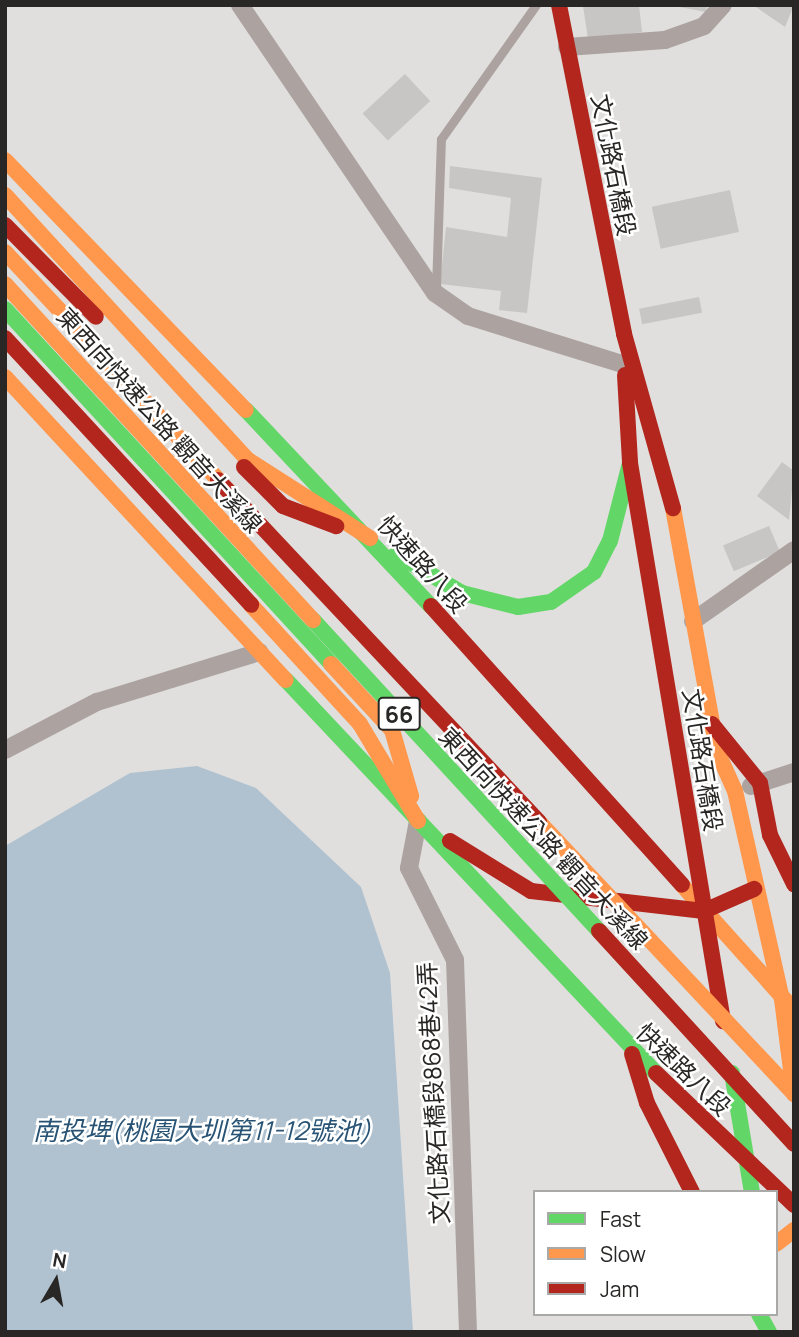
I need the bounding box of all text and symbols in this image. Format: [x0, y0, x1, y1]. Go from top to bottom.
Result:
street label: 文化路石橋段 [586, 92, 642, 238]
street label: 東西向快速公路 觀音大溪線 [51, 302, 269, 538]
street label: 快速路八段 [372, 510, 474, 618]
street label: 文化路石橋段 [678, 687, 728, 833]
road number: 66 [376, 694, 422, 734]
street label: 東西向快速公路 觀音大溪線 [434, 721, 654, 955]
street label: 文化路石橋段868巷42弄 [412, 961, 454, 1225]
street label: 快速路八段 [631, 1017, 737, 1121]
water label: 南投埤(桃園大圳第11-12號池) [33, 1115, 371, 1147]
legend [533, 1190, 778, 1316]
text: Fast [600, 1205, 641, 1233]
text: Slow [600, 1240, 646, 1268]
north arrow [21, 1246, 91, 1316]
text: N [51, 1246, 69, 1274]
text: Jam [600, 1275, 639, 1303]

